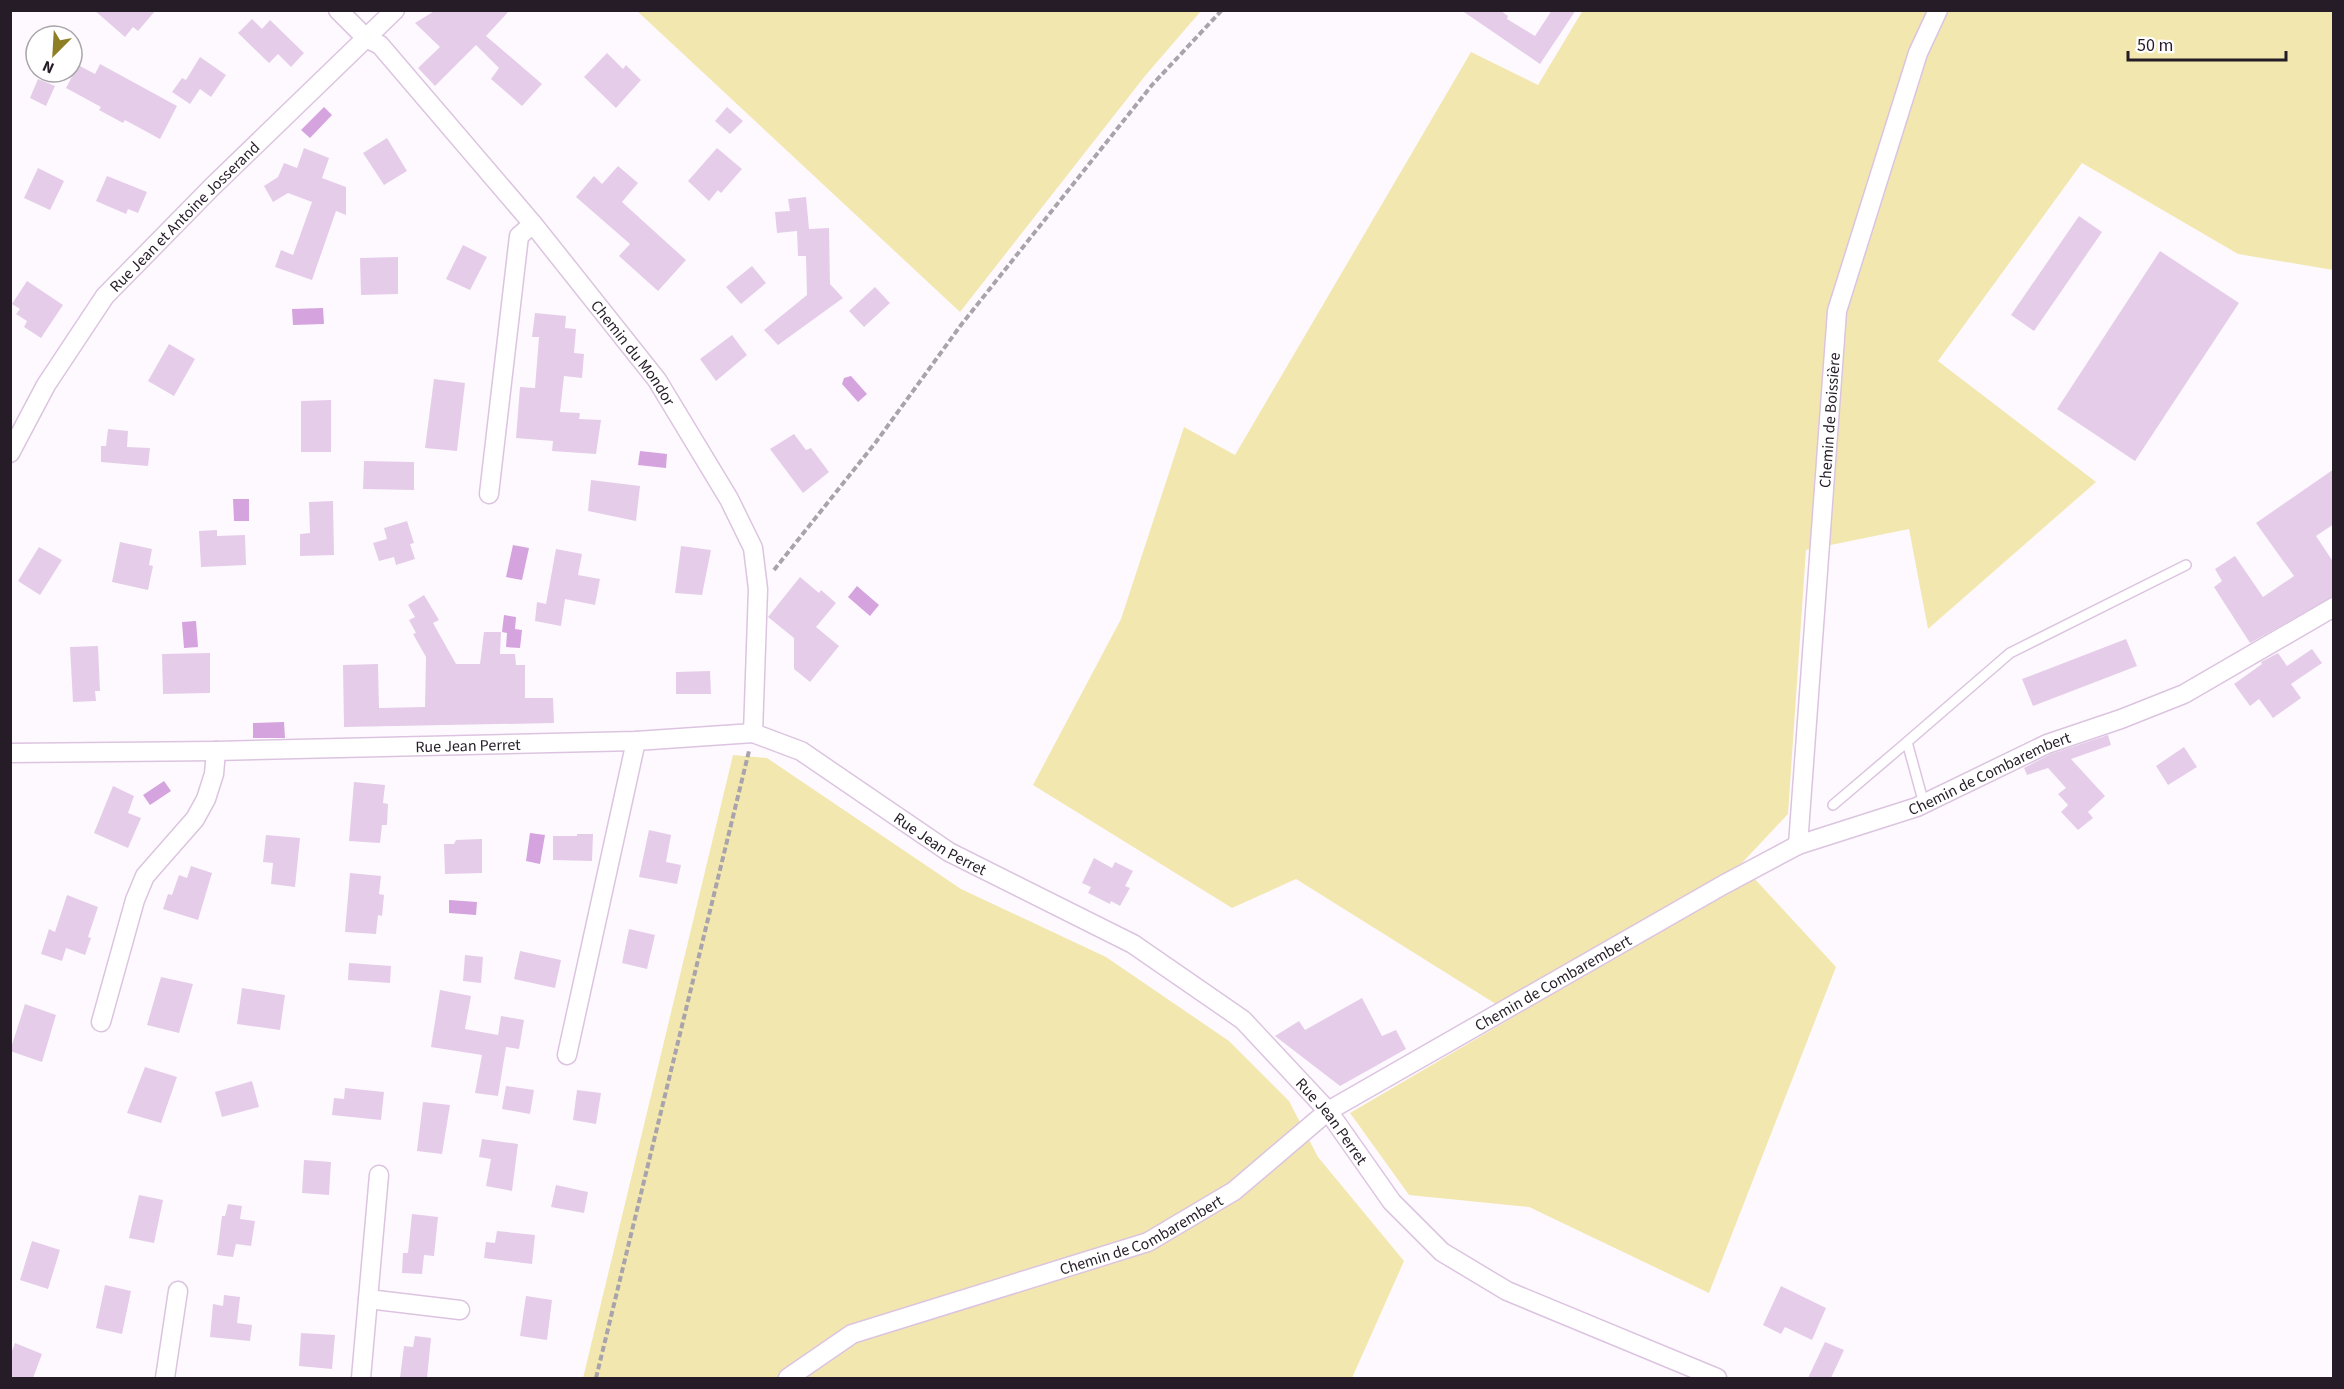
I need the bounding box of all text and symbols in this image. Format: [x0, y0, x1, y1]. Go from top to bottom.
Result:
north arrow [24, 24, 84, 84]
scale bar [2128, 24, 2286, 62]
text: 50 m [2137, 33, 2173, 58]
text: N [39, 55, 58, 79]
street label: Rue Jean et Antoine Josserand [105, 137, 265, 297]
street label: Chemin du Mondor [585, 295, 680, 411]
street label: Chemin de Boissière [1814, 352, 1846, 489]
street label: Chemin de Combarembert [1906, 727, 2074, 821]
street label: Rue Jean Perret [415, 734, 521, 758]
street label: Rue Jean Perret [889, 807, 990, 881]
street label: Chemin de Combarembert [1471, 929, 1636, 1037]
street label: Rue Jean Perret [1290, 1073, 1373, 1170]
street label: Chemin de Combarembert [1057, 1190, 1228, 1281]

